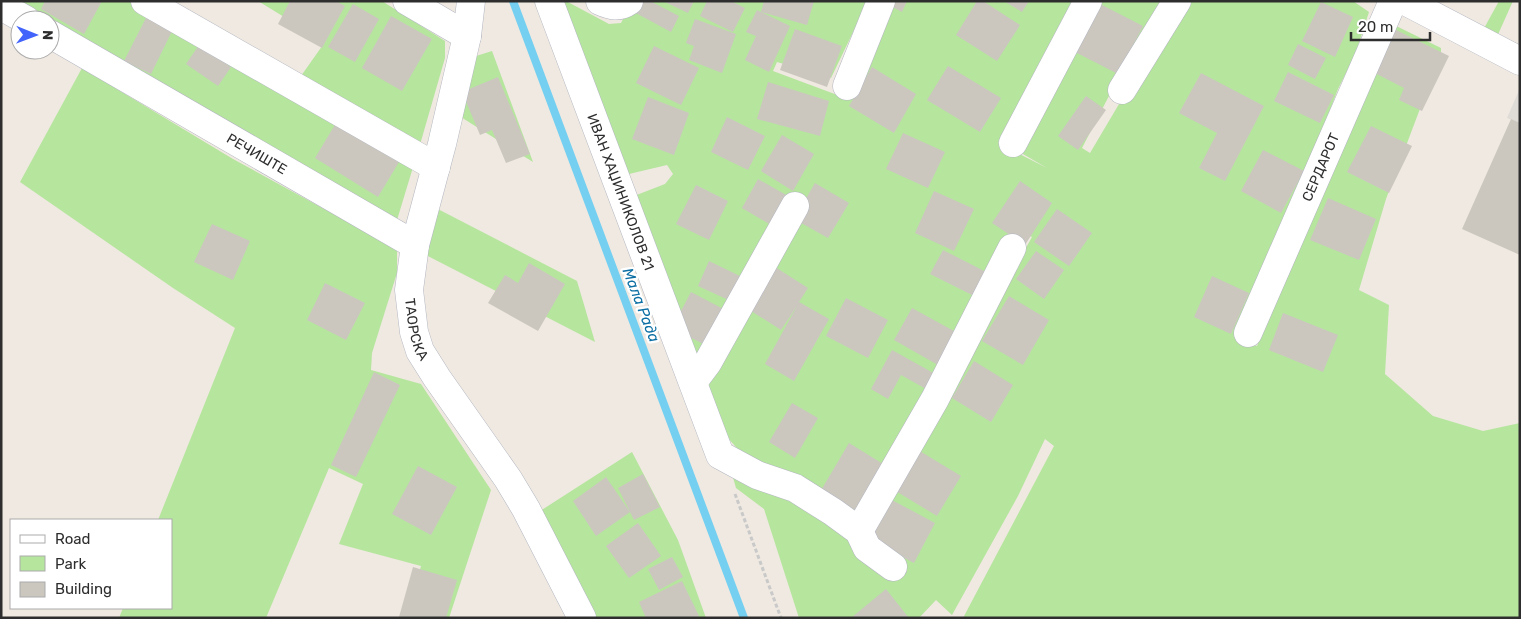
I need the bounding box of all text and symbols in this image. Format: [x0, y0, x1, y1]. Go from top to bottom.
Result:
north arrow [10, 10, 60, 60]
scale bar [1351, 10, 1430, 42]
text: 20 m [1358, 18, 1393, 36]
text: N [39, 30, 56, 40]
street label: ИВАН ХАЏИНИКОЛОВ 21 [584, 111, 658, 272]
street label: РЕЧИШТЕ [224, 129, 290, 178]
street label: СЕРДАРОТ [1298, 130, 1343, 204]
water label: Мала Рада [619, 265, 663, 345]
street label: ТАОРСКА [402, 297, 433, 364]
legend [10, 519, 172, 609]
text: Road [55, 530, 91, 548]
text: Park [55, 555, 86, 573]
text: Building [55, 580, 112, 598]

